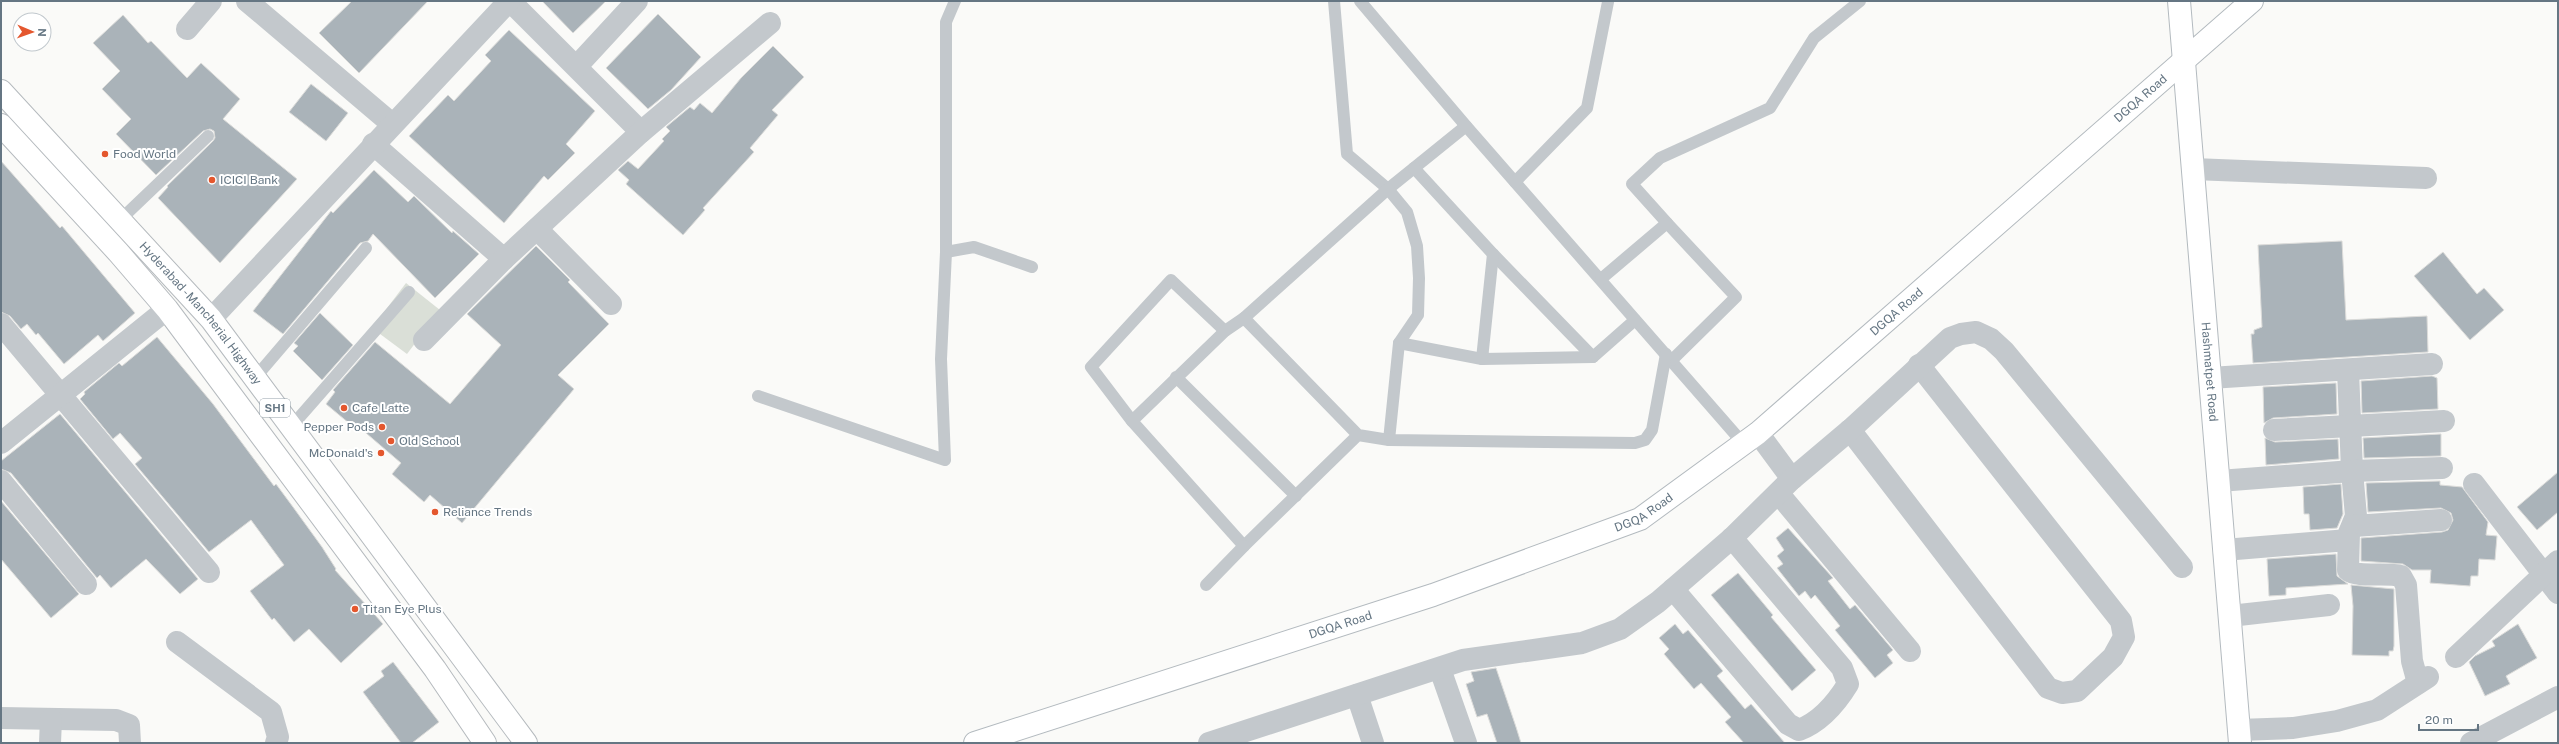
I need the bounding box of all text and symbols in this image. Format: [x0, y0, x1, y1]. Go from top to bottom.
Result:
north arrow [12, 12, 52, 52]
text: N [36, 28, 48, 37]
street label: DGQA Road [2111, 72, 2170, 125]
place label: Food World [113, 147, 176, 161]
marker: Food World [100, 149, 110, 159]
place label: ICICI Bank [220, 173, 278, 187]
marker: ICICI Bank [207, 175, 217, 185]
street label: Hyderabad - Mancherial Highway [137, 239, 265, 388]
street label: DGQA Road [1867, 285, 1926, 339]
street label: Hashmatpet Road [2198, 321, 2221, 422]
road number: SH1 [260, 399, 290, 417]
place label: Cafe Latte [352, 401, 410, 415]
marker: Cafe Latte [339, 403, 349, 413]
place label: Pepper Pods [303, 420, 374, 434]
marker: Pepper Pods [377, 422, 387, 432]
place label: Old School [399, 434, 460, 448]
marker: Old School [386, 436, 396, 446]
place label: McDonald's [309, 446, 373, 460]
marker: McDonald's [376, 448, 386, 458]
street label: DGQA Road [1613, 490, 1676, 535]
place label: Reliance Trends [443, 505, 532, 519]
marker: Reliance Trends [430, 507, 440, 517]
place label: Titan Eye Plus [363, 602, 442, 616]
marker: Titan Eye Plus [350, 604, 360, 614]
street label: DGQA Road [1307, 608, 1374, 642]
scale bar [2419, 706, 2478, 732]
text: 20 m [2425, 713, 2453, 727]

